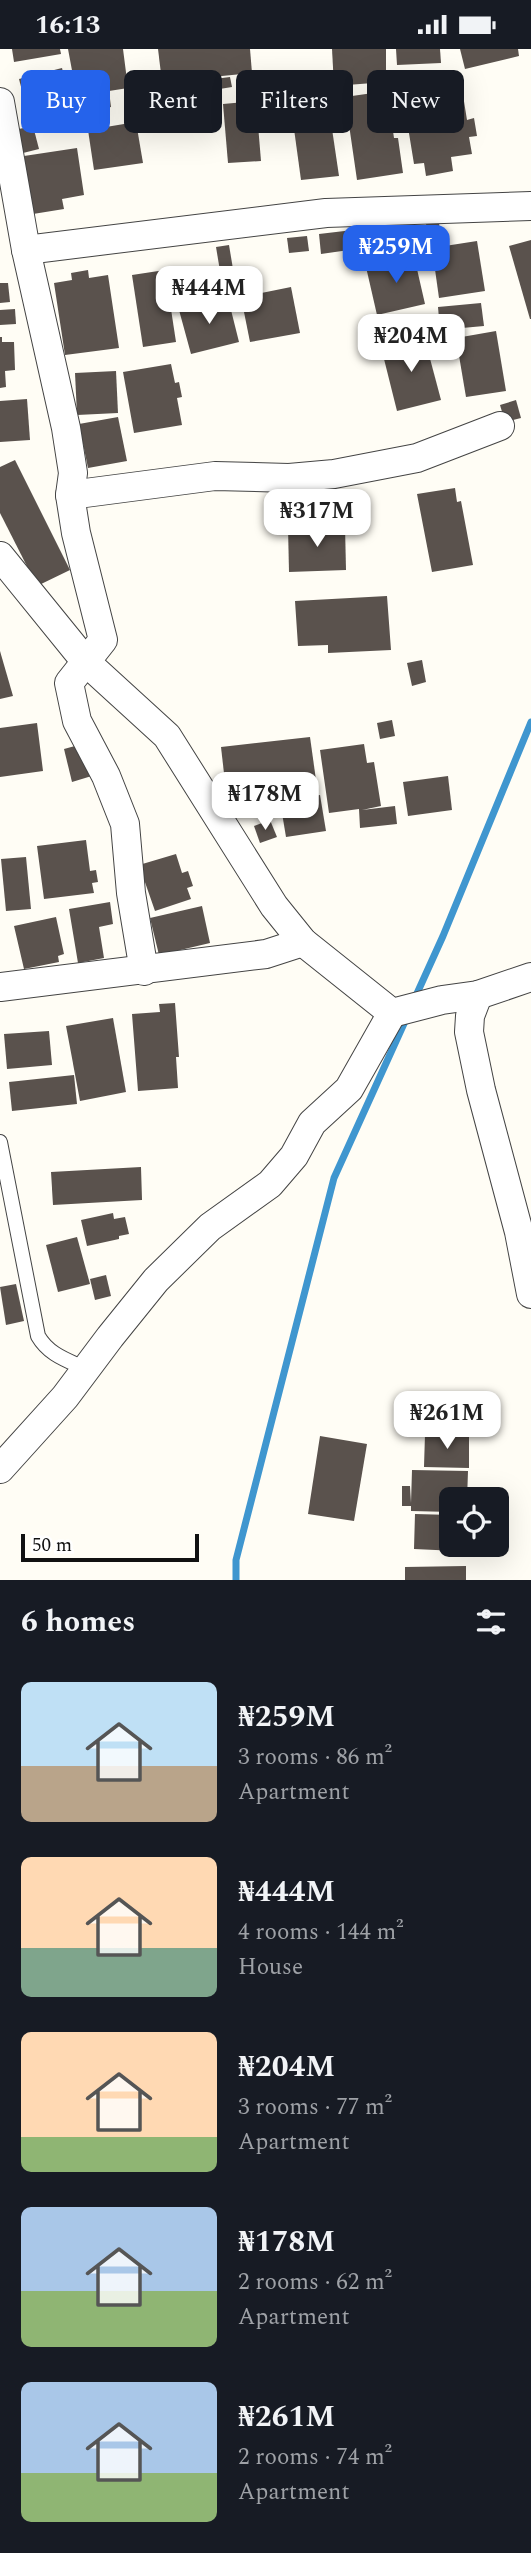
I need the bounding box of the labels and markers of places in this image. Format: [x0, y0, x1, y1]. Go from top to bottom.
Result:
pin: ₦259M [347, 225, 445, 285]
pin: ₦444M [160, 267, 258, 326]
pin: ₦204M [362, 315, 460, 374]
pin: ₦317M [268, 489, 366, 549]
pin: ₦178M [216, 773, 314, 832]
pin: ₦261M [398, 1391, 496, 1451]

